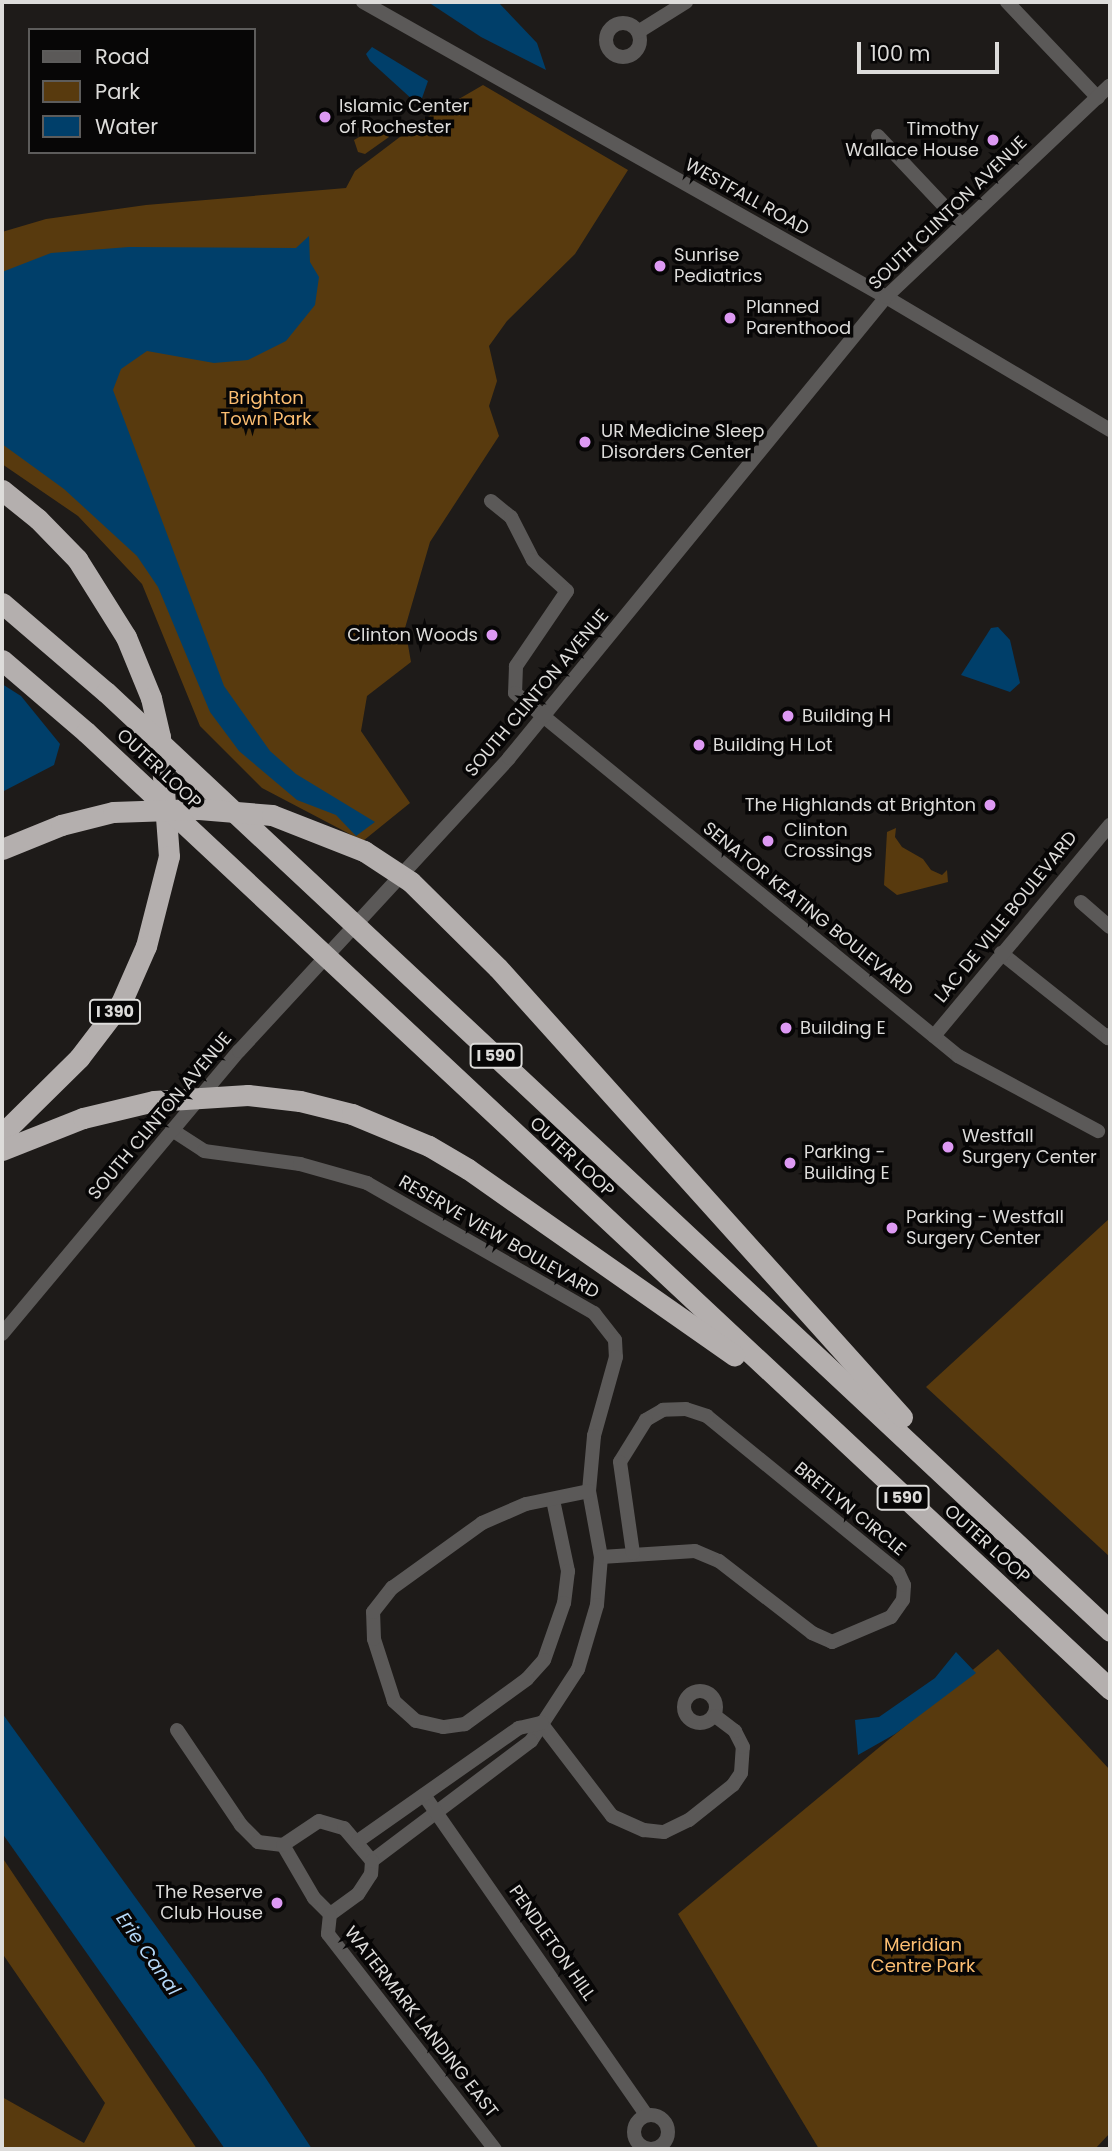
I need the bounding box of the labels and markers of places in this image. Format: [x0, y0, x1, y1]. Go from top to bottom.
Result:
place label: Islamic Center of Rochester [339, 96, 469, 138]
marker: Islamic Center of Rochester [317, 109, 333, 125]
place label: Timothy Wallace House [845, 119, 979, 162]
marker: Timothy Wallace House [985, 132, 1001, 148]
place label: Sunrise Pediatrics [674, 245, 762, 288]
marker: Sunrise Pediatrics [652, 258, 668, 274]
place label: Planned Parenthood [746, 297, 851, 340]
marker: Planned Parenthood [720, 308, 740, 328]
place label: UR Medicine Sleep Disorders Center [601, 421, 764, 464]
marker: UR Medicine Sleep Disorders Center [575, 432, 595, 452]
place label: Clinton Woods [347, 624, 478, 646]
marker: Clinton Woods [484, 627, 500, 643]
place label: Building H [802, 705, 891, 727]
marker: Building H [780, 708, 796, 724]
place label: Building H Lot [713, 734, 833, 756]
marker: Building H Lot [691, 737, 707, 753]
place label: The Highlands at Brighton [745, 794, 976, 816]
marker: The Highlands at Brighton [982, 797, 998, 813]
place label: Clinton Crossings [784, 820, 872, 862]
marker: Clinton Crossings [758, 831, 778, 851]
place label: Building E [800, 1017, 886, 1039]
marker: Building E [778, 1020, 794, 1036]
place label: Westfall Surgery Center [962, 1126, 1097, 1168]
marker: Westfall Surgery Center [940, 1139, 956, 1155]
place label: Parking - Building E [804, 1142, 890, 1184]
marker: Parking - Building E [782, 1155, 798, 1171]
place label: Parking - Westfall Surgery Center [906, 1207, 1064, 1250]
marker: Parking - Westfall Surgery Center [884, 1220, 900, 1236]
place label: The Reserve Club House [155, 1882, 263, 1924]
marker: The Reserve Club House [269, 1895, 285, 1911]

